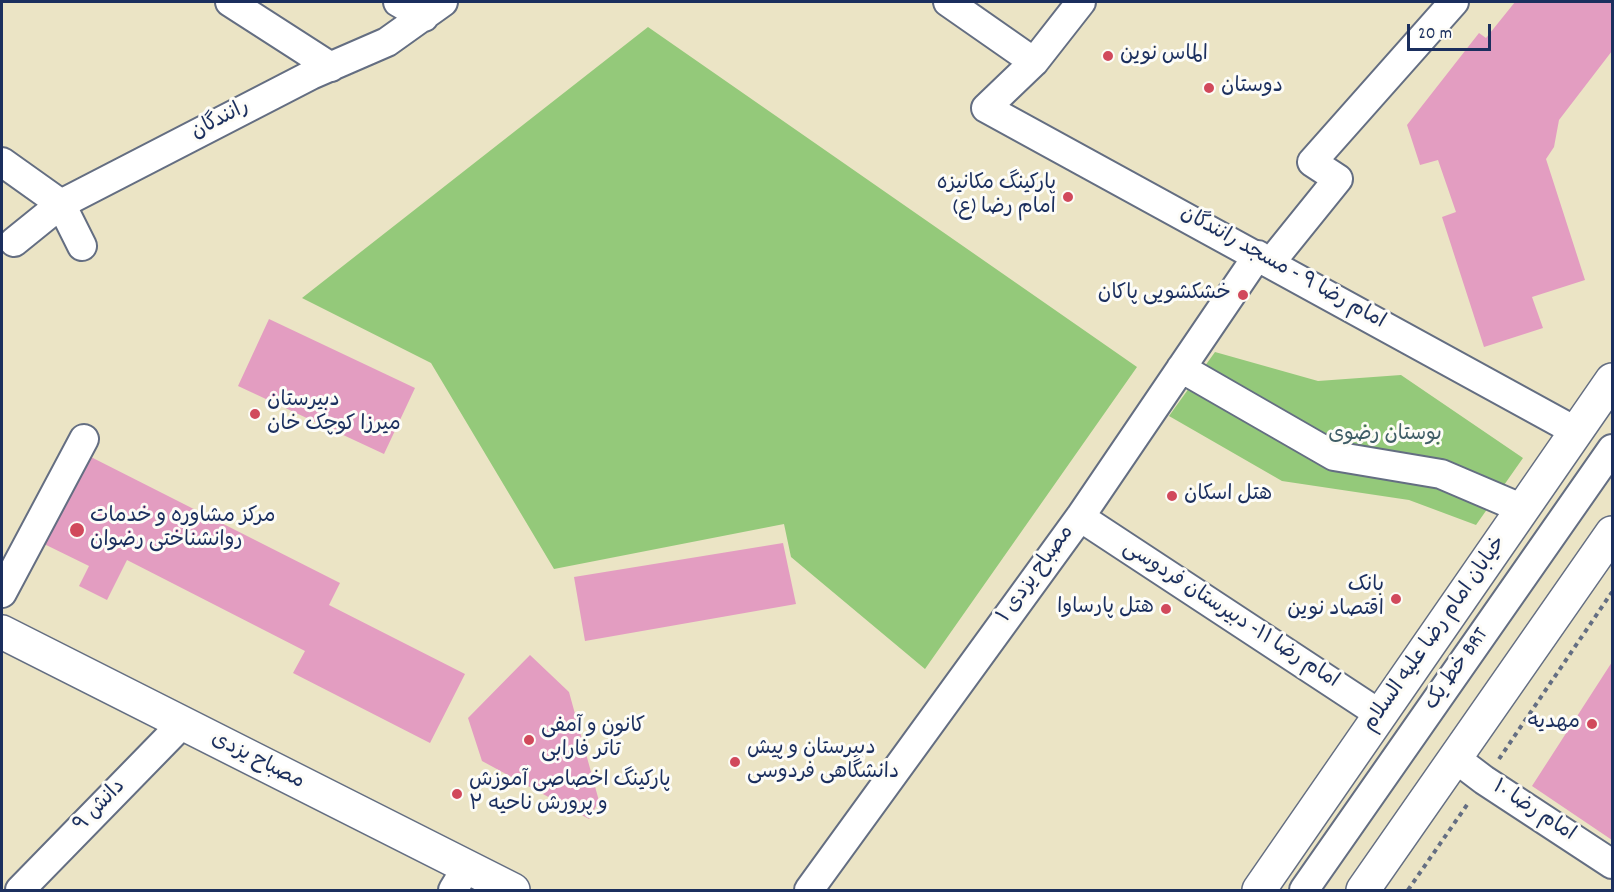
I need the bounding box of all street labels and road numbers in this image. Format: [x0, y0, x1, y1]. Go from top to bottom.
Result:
street label: رانندگان [188, 96, 254, 146]
street label: امام رضا ۹ - مسجد رانندگان [1175, 202, 1389, 336]
street label: مصباح یزدی ۱ [993, 521, 1081, 629]
street label: خیابان امام رضا علیه السلام [1359, 532, 1513, 738]
street label: امام رضا ۱۱- دبیرستان فردوسی [1117, 537, 1343, 695]
street label: خط یک BRT [1421, 624, 1495, 716]
street label: مصباح یزدی [206, 728, 308, 796]
street label: دانش ۹ [70, 775, 132, 839]
street label: امام رضا ۱۰ [1487, 776, 1579, 848]

